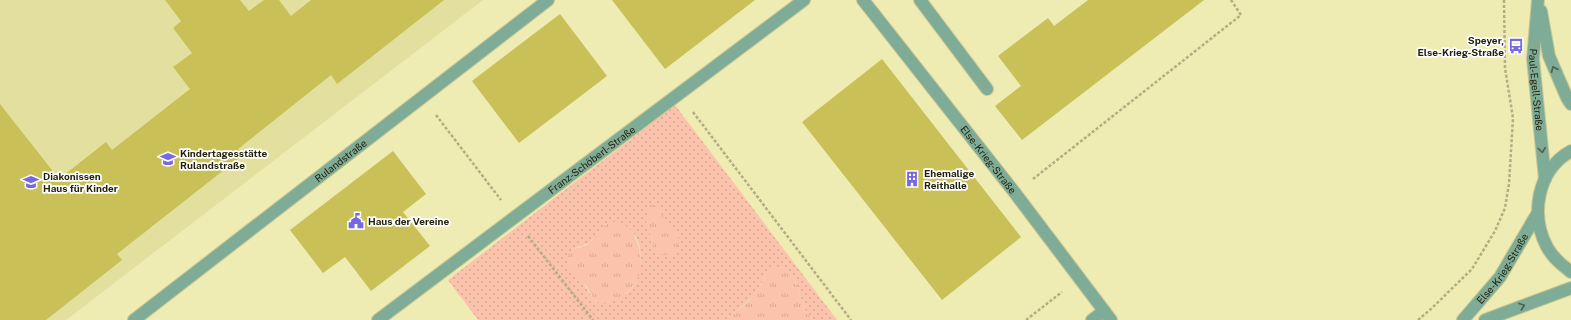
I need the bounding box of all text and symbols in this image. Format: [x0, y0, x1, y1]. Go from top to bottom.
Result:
place label: Speyer, Else-Krieg-Straße [1417, 34, 1504, 58]
bus stop icon: Speyer, Else-Krieg-Straße [1507, 37, 1525, 55]
street label: Paul-Egell-Straße [1527, 48, 1546, 132]
one-way arrow [1551, 66, 1559, 74]
street label: Franz-Schöberl-Straße [546, 123, 638, 196]
street label: Else-Krieg-Straße [958, 123, 1019, 196]
street label: Rulandstraße [312, 136, 369, 184]
place label: Kindertagesstätte Rulandstraße [180, 147, 267, 171]
one-way arrow [1537, 147, 1546, 153]
school or university icon: Kindertagesstätte Rulandstraße [159, 150, 177, 168]
place label: Ehemalige Reithalle [924, 167, 975, 191]
place label: Diakonissen Haus für Kinder [43, 170, 118, 194]
building icon: Ehemalige Reithalle [903, 170, 921, 188]
school or university icon: Diakonissen Haus für Kinder [22, 173, 40, 191]
public building icon: Haus der Vereine [347, 212, 365, 230]
place label: Haus der Vereine [368, 215, 450, 227]
street label: Else-Krieg-Straße [1474, 231, 1531, 306]
one-way arrow [1518, 303, 1525, 311]

